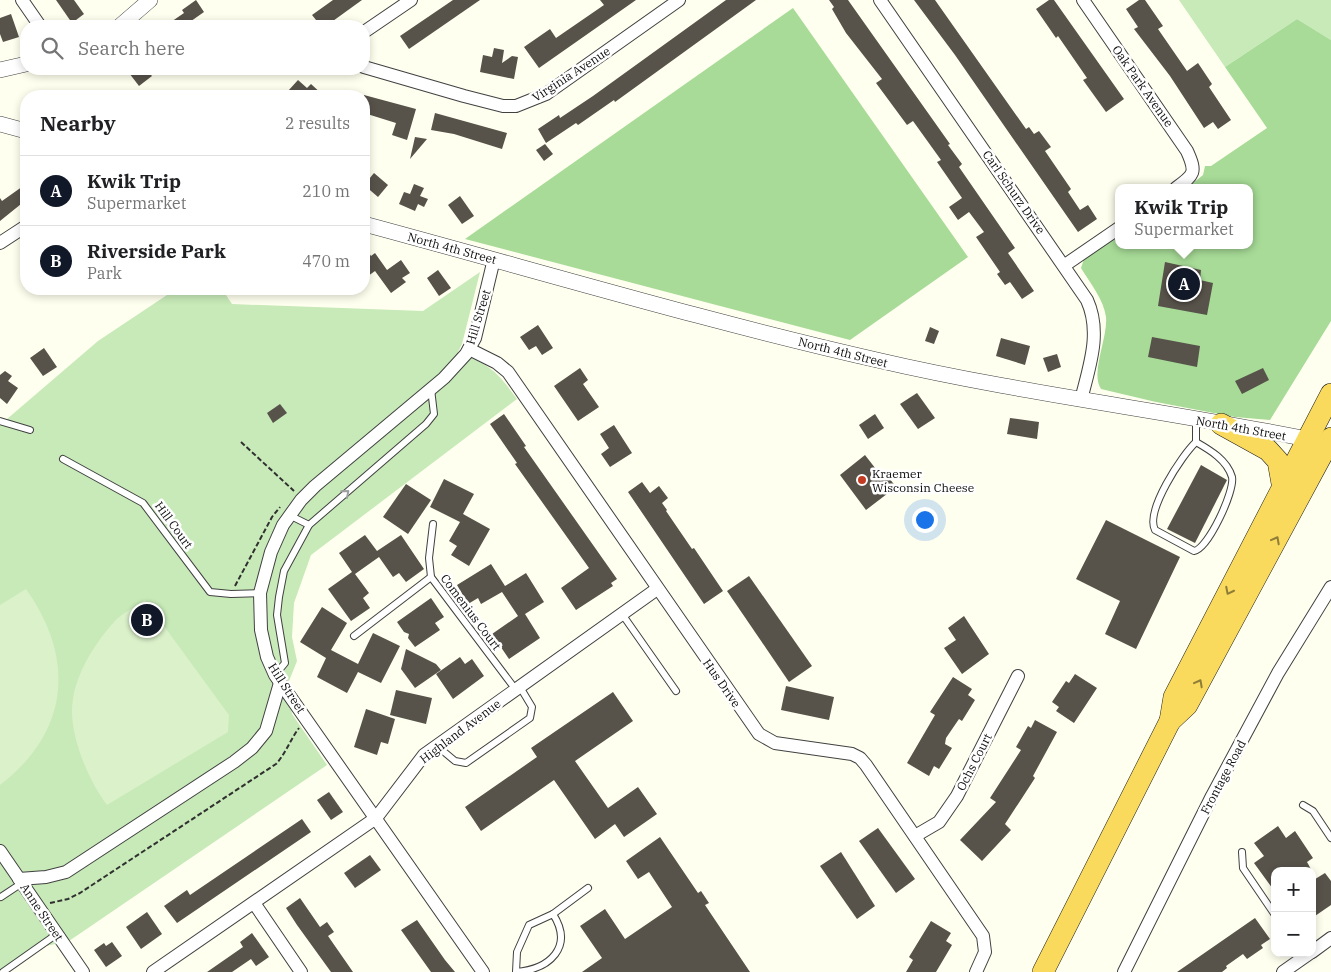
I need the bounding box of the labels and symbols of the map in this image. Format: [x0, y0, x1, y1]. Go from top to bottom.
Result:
street label: Oak Park Avenue [1109, 42, 1177, 130]
street label: Virginia Avenue [529, 43, 613, 105]
street label: Carl Schurz Drive [980, 147, 1048, 237]
street label: North 4th Street [406, 229, 498, 267]
pin: A [1168, 265, 1200, 303]
street label: Hill Street [463, 288, 493, 346]
street label: North 4th Street [797, 334, 889, 370]
street label: North 4th Street [1195, 413, 1287, 443]
place label: Kraemer Wisconsin Cheese [872, 466, 974, 495]
marker: Kraemer Wisconsin Cheese [856, 474, 868, 486]
one-way arrow [340, 490, 349, 498]
street label: Hill Court [152, 498, 196, 552]
your location [912, 507, 938, 533]
one-way arrow [1270, 536, 1280, 545]
street label: Comenius Court [438, 571, 504, 653]
one-way arrow [1225, 586, 1235, 595]
pin: B [131, 601, 163, 639]
street label: Hus Drive [700, 656, 744, 710]
street label: Hill Street [265, 660, 309, 716]
one-way arrow [1193, 679, 1203, 688]
street label: Highland Avenue [417, 696, 503, 766]
street label: Ochs Court [953, 731, 995, 793]
street label: Frontage Road [1197, 737, 1249, 817]
street label: Anne Street [17, 880, 67, 944]

